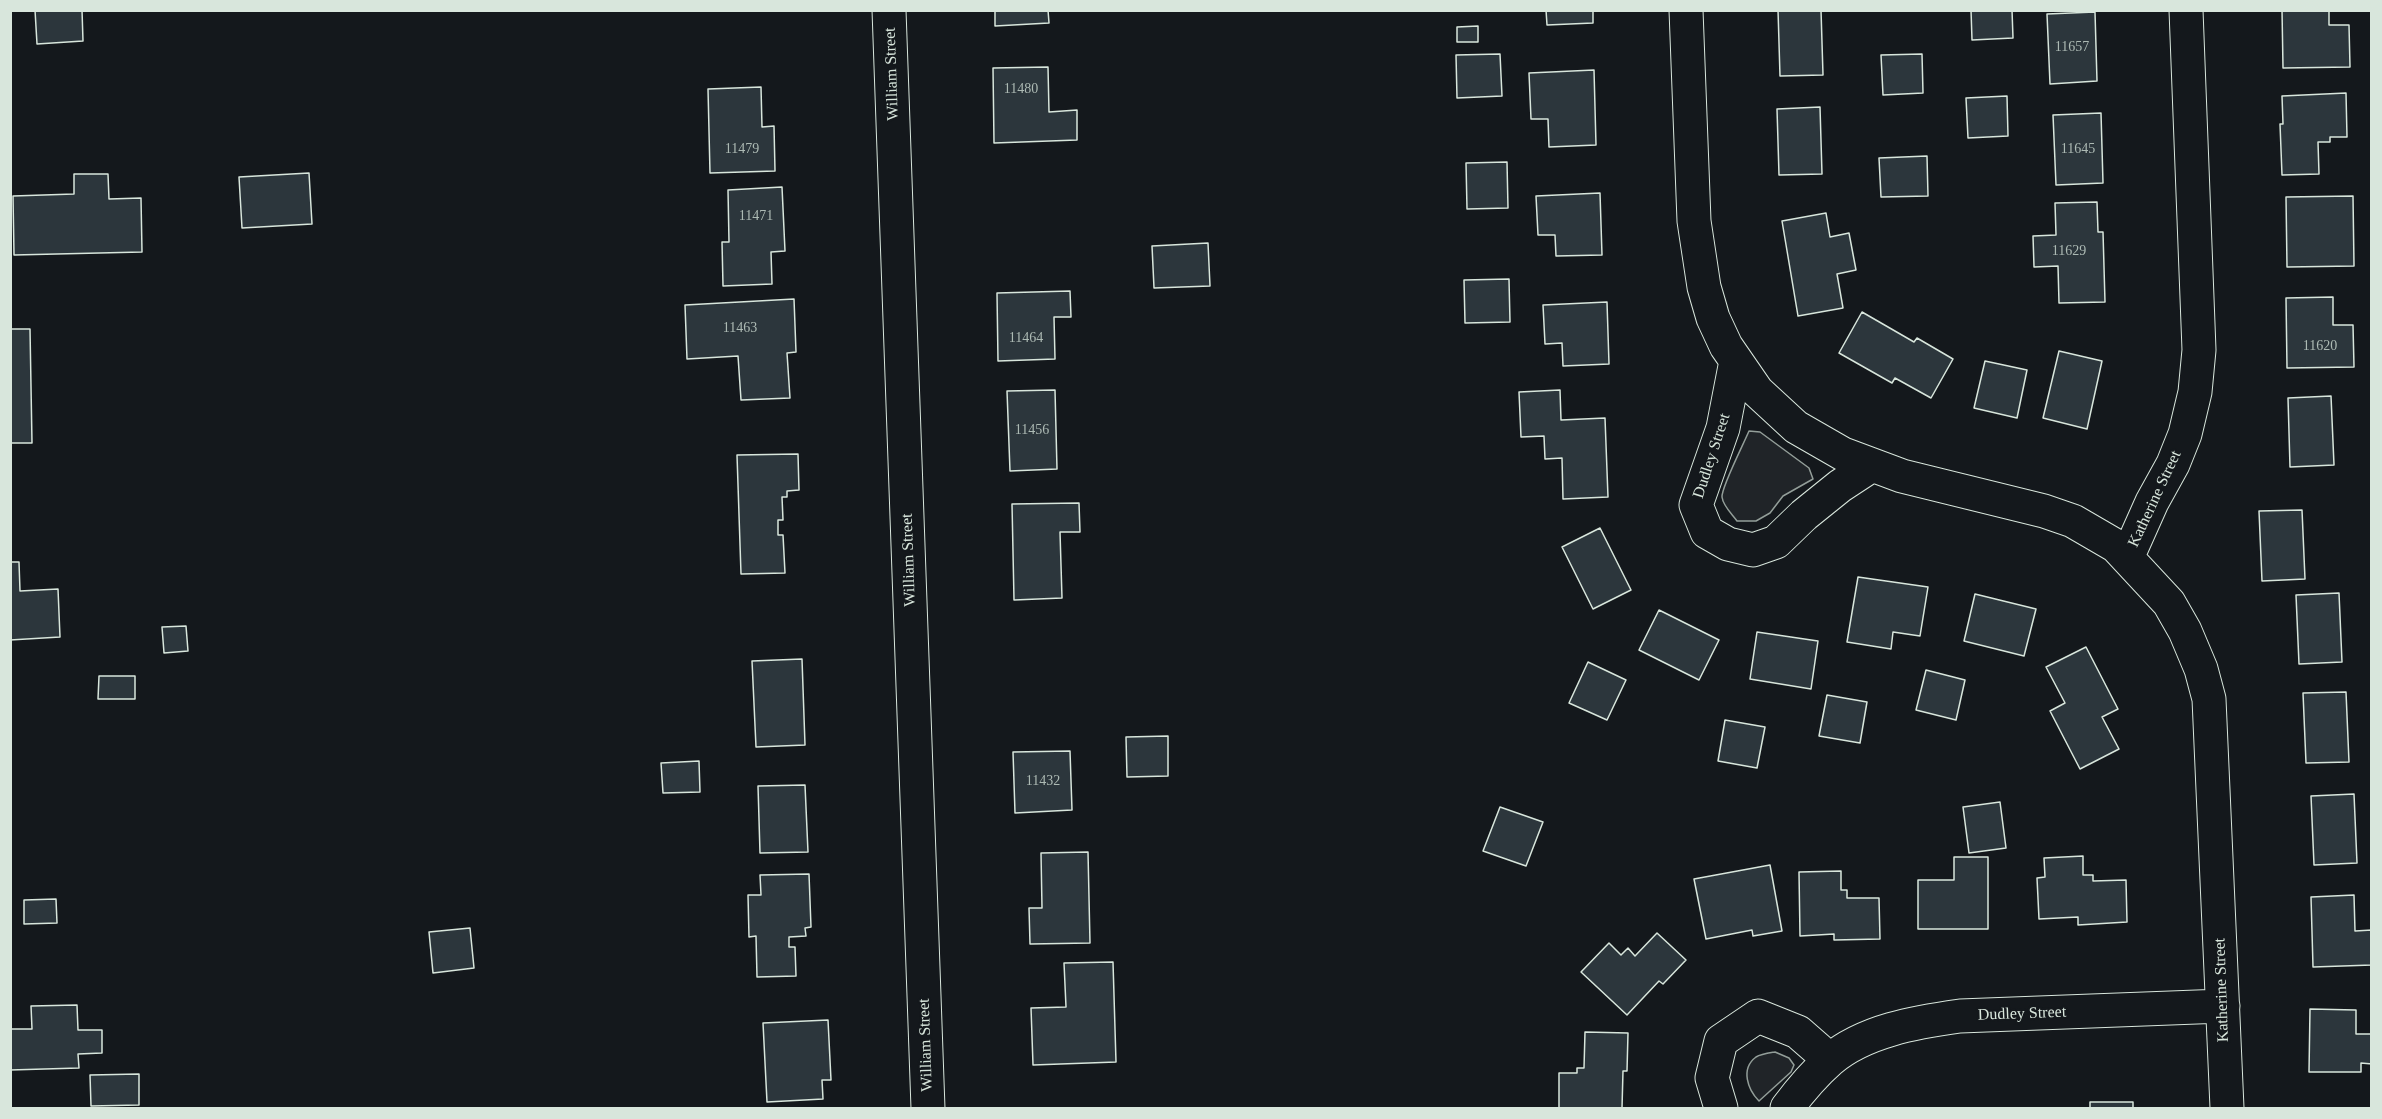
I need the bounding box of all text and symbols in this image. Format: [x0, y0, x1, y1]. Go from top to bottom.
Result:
street label: William Street [881, 27, 903, 121]
house number: 11657 [2055, 39, 2089, 55]
house number: 11480 [1004, 81, 1038, 97]
house number: 11479 [725, 141, 759, 157]
house number: 11645 [2061, 141, 2095, 157]
house number: 11471 [739, 208, 773, 224]
house number: 11629 [2052, 243, 2086, 259]
house number: 11463 [723, 320, 757, 336]
house number: 11464 [1009, 330, 1043, 346]
house number: 11620 [2303, 338, 2337, 354]
street label: Dudley Street [1689, 411, 1735, 501]
house number: 11456 [1015, 422, 1049, 438]
street label: Katherine Street [2124, 448, 2186, 550]
street label: William Street [898, 513, 920, 607]
house number: 11432 [1026, 773, 1060, 789]
street label: Katherine Street [2211, 937, 2233, 1043]
street label: William Street [915, 998, 937, 1092]
street label: Dudley Street [1977, 1003, 2067, 1025]

